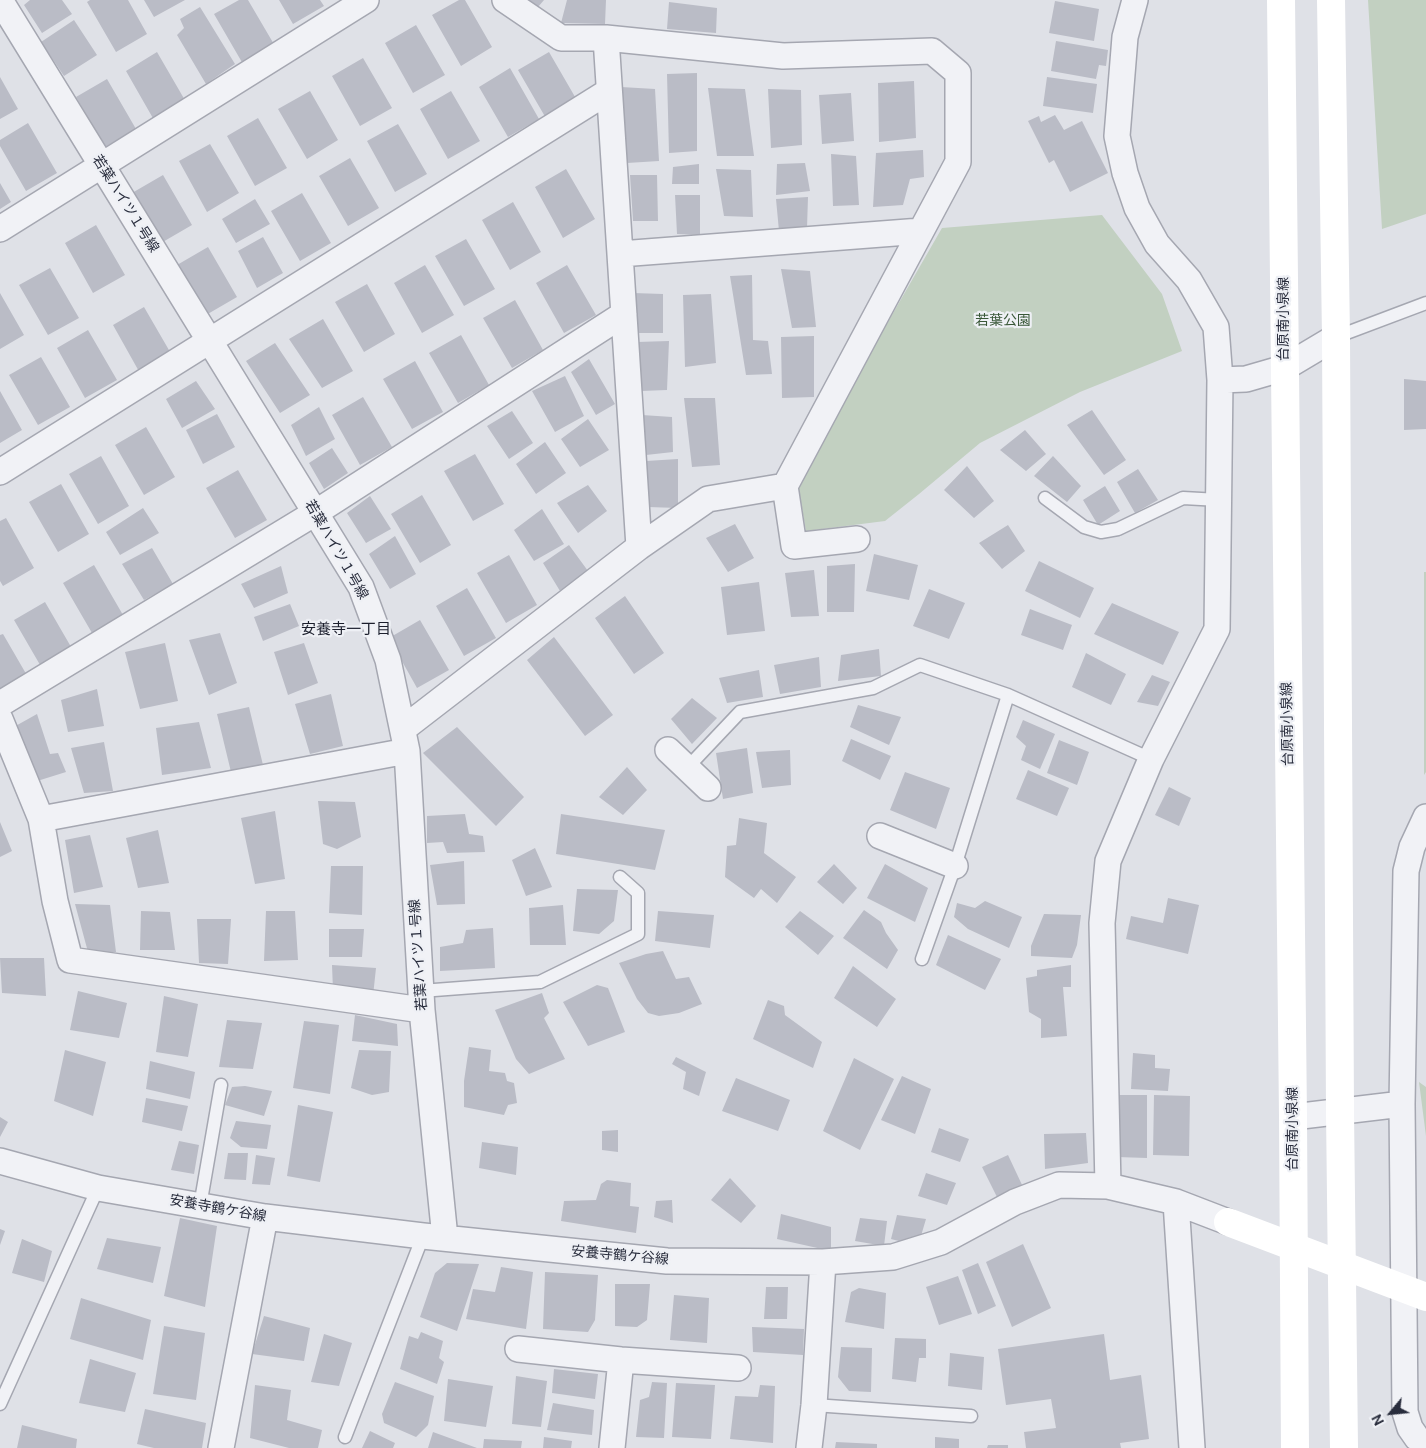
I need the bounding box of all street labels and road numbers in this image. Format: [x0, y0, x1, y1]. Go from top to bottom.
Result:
street label: 若葉ハイツ１号線 [88, 152, 162, 256]
street label: 台原南小泉線 [1276, 277, 1292, 361]
street label: 若葉ハイツ１号線 [301, 497, 371, 603]
street label: 台原南小泉線 [1279, 682, 1297, 766]
street label: 若葉ハイツ１号線 [407, 899, 431, 1011]
street label: 台原南小泉線 [1285, 1087, 1301, 1171]
street label: 安養寺鶴ケ谷線 [168, 1192, 268, 1226]
street label: 安養寺鶴ケ谷線 [570, 1243, 670, 1269]

